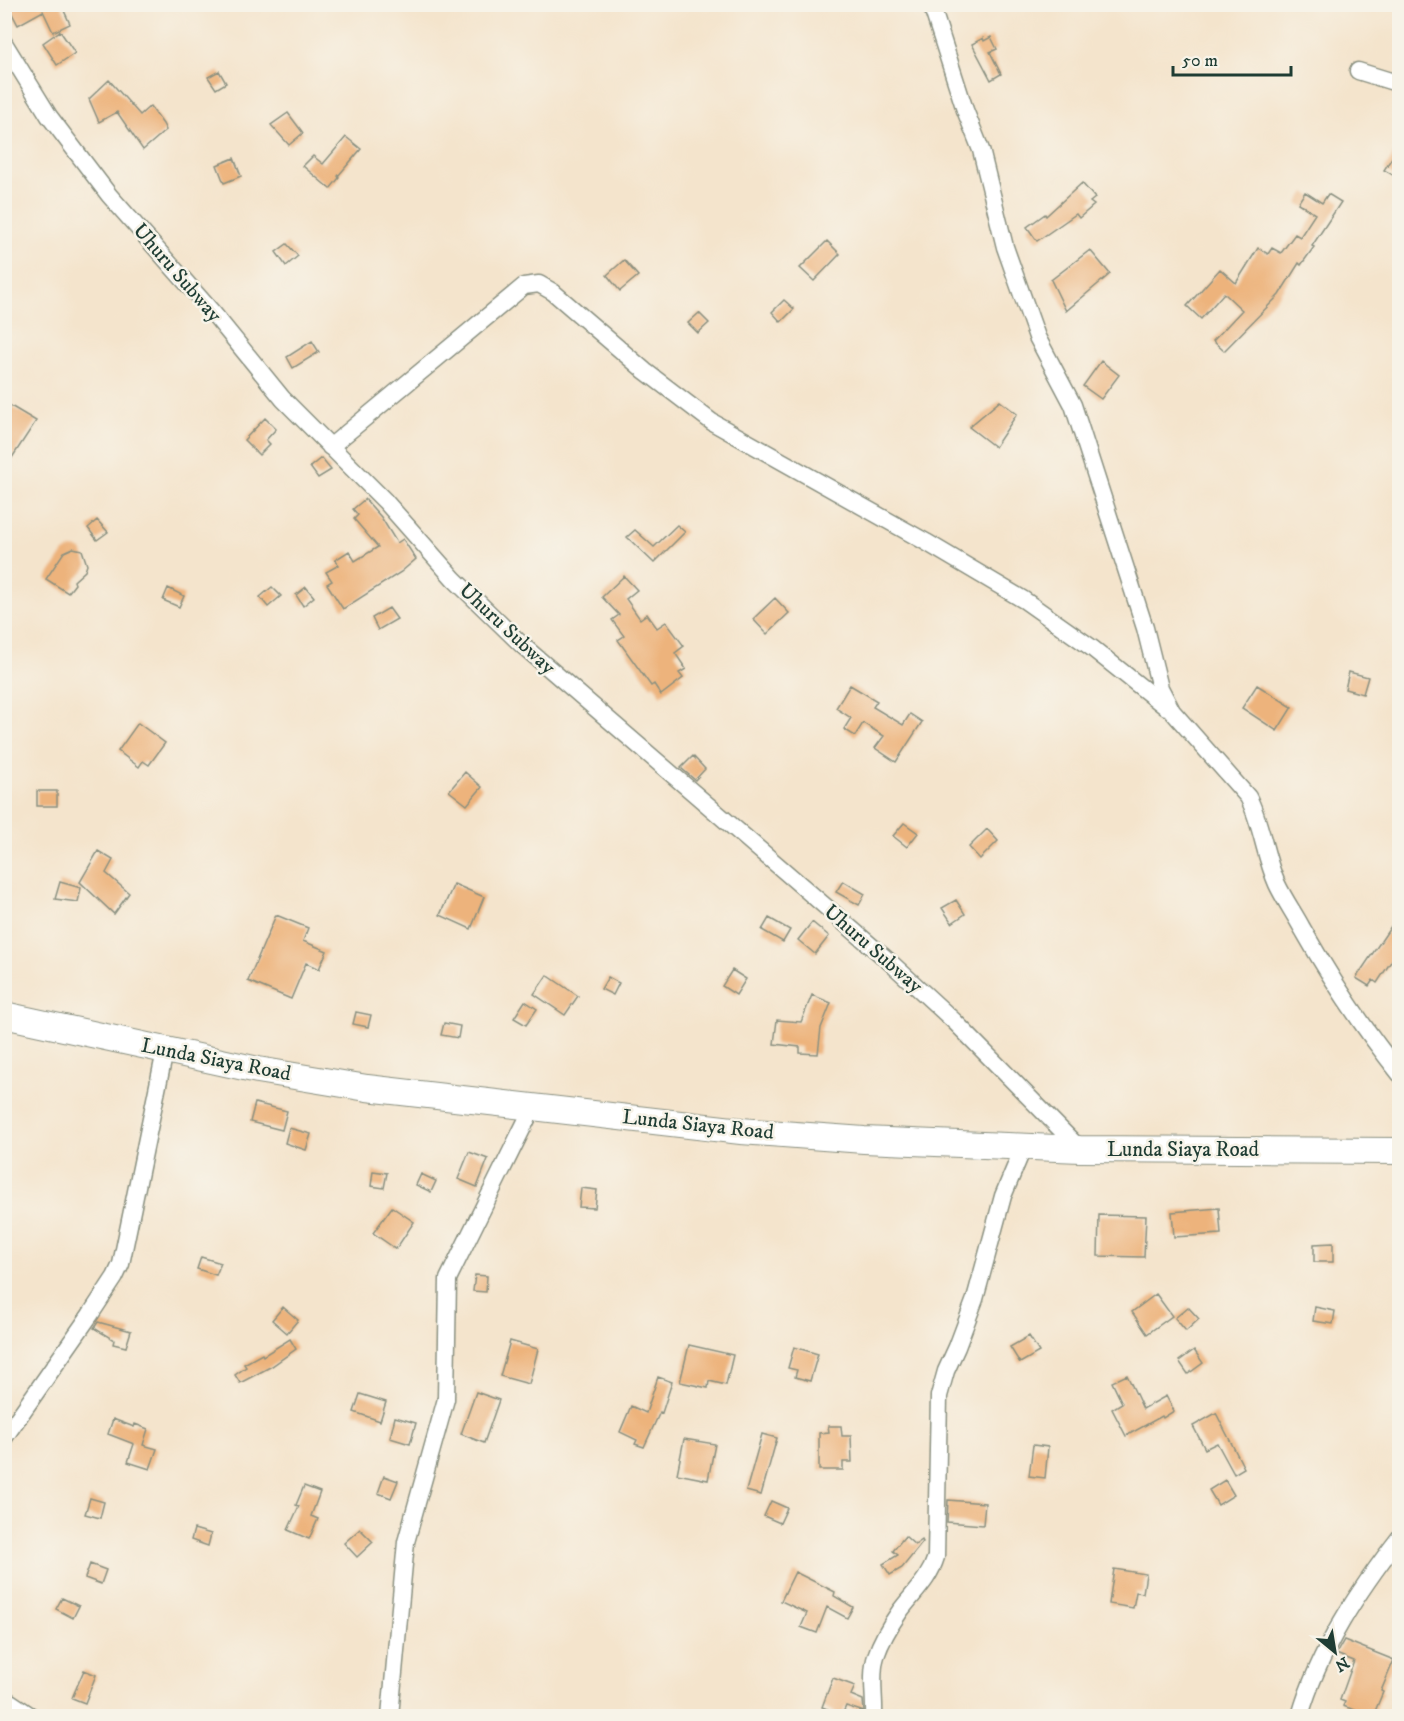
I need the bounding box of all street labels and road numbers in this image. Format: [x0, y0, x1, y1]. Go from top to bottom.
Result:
street label: Uhuru Subway [127, 218, 228, 329]
street label: Uhuru Subway [453, 578, 562, 681]
street label: Uhuru Subway [818, 899, 929, 1000]
street label: Lunda Siaya Road [139, 1033, 294, 1087]
street label: Lunda Siaya Road [621, 1104, 776, 1146]
street label: Lunda Siaya Road [1107, 1137, 1260, 1163]

